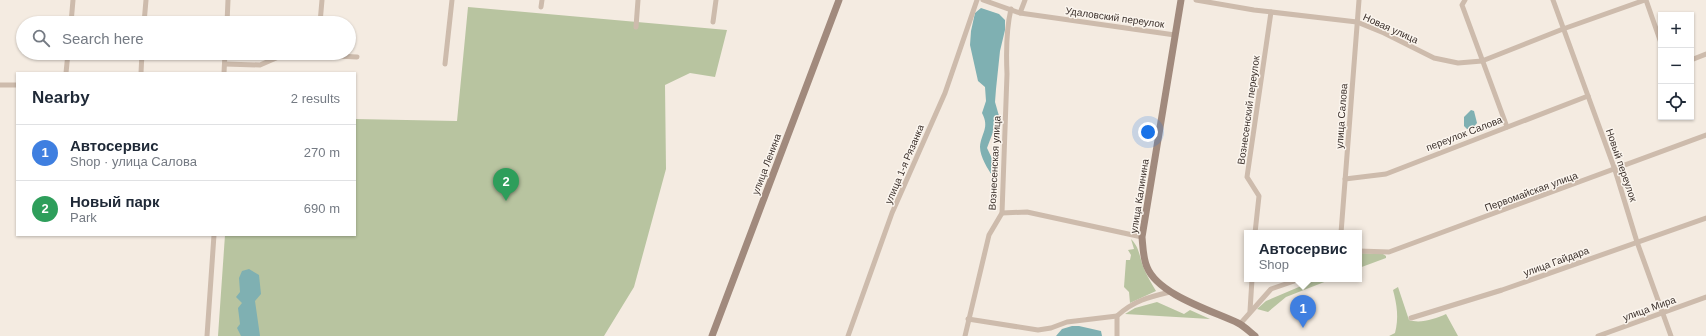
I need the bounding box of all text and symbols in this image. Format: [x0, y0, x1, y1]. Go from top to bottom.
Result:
street label: Удаловский переулок [1065, 5, 1166, 30]
street label: Новая улица [1362, 11, 1420, 46]
map controls [1658, 12, 1694, 120]
button: + [1658, 12, 1694, 48]
search box [16, 16, 356, 60]
icon: search [30, 27, 52, 49]
text: Search here [62, 30, 144, 47]
button: − [1658, 48, 1694, 84]
street label: Вознесенский переулок [1235, 54, 1262, 165]
street label: улица Салова [1334, 83, 1349, 149]
button: locate [1658, 84, 1694, 120]
text: Nearby [32, 88, 90, 107]
text: 2 results [291, 91, 340, 106]
street label: переулок Салова [1425, 114, 1504, 153]
street label: Вознесенская улица [987, 115, 1002, 211]
your location [1138, 122, 1158, 142]
street label: улица 1-я Рязанка [883, 123, 926, 205]
street label: Новый переулок [1604, 127, 1639, 204]
street label: улица Ленина [750, 132, 783, 196]
text: Автосервис [70, 137, 159, 154]
text: 1 [41, 145, 49, 160]
text: 270 m [304, 145, 340, 160]
text: Shop · улица Салова [70, 154, 197, 169]
street label: улица Калинина [1128, 158, 1151, 234]
pin: 2 [493, 168, 519, 201]
street label: Первомайская улица [1483, 169, 1579, 213]
text: Новый парк [70, 193, 160, 210]
text: 2 [41, 201, 49, 216]
text: 690 m [304, 201, 340, 216]
text: Park [70, 210, 97, 225]
popup [1244, 230, 1362, 282]
text: Автосервис [1259, 240, 1347, 257]
street label: улица Гайдара [1522, 244, 1591, 278]
text: Shop [1259, 257, 1289, 272]
street label: улица Мира [1621, 294, 1677, 323]
pin: 1 [1290, 295, 1316, 328]

